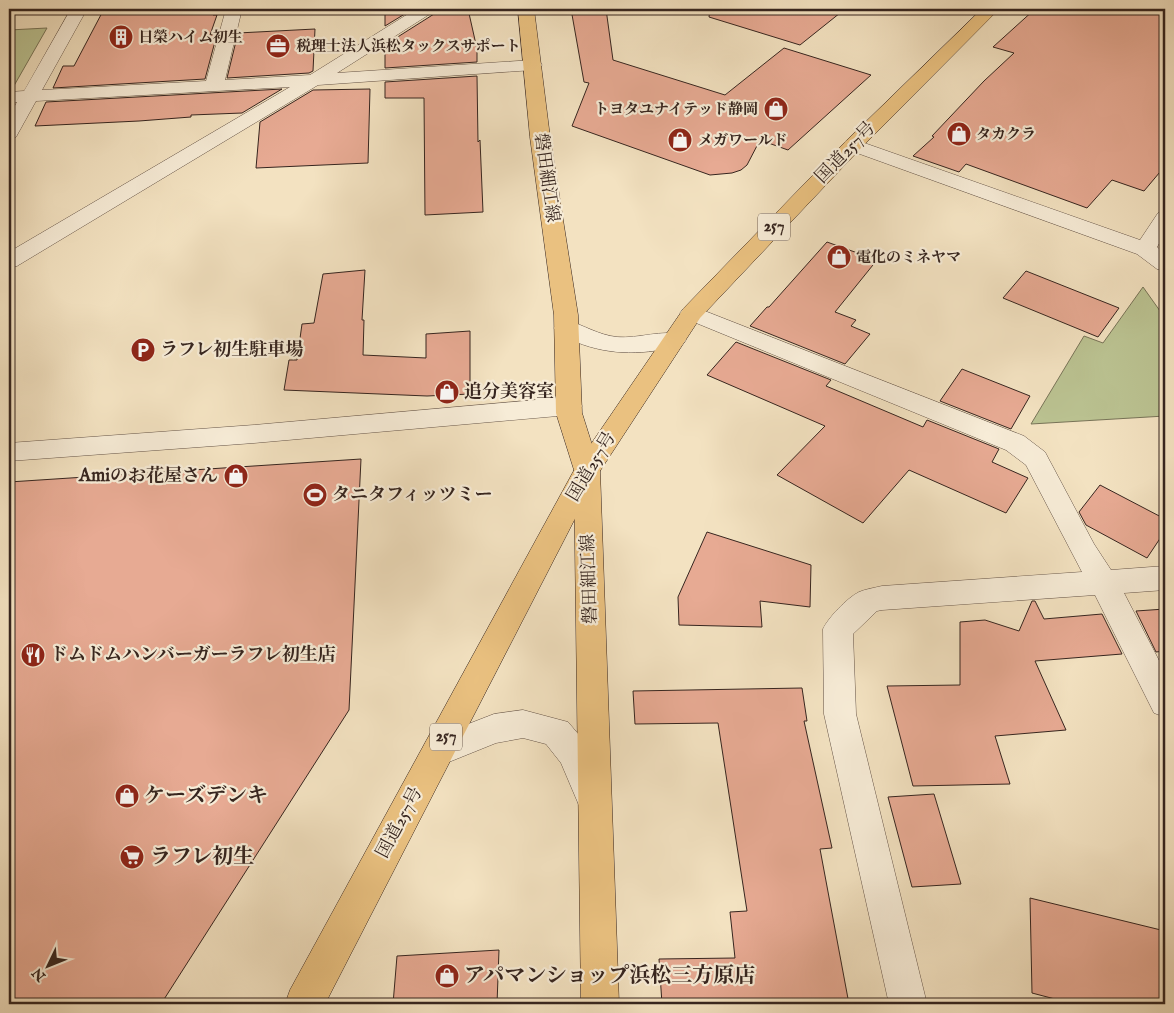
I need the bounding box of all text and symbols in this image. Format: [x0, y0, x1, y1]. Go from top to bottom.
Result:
building icon: 日榮ハイム初生 [108, 24, 134, 50]
place label: 日榮ハイム初生 [138, 28, 243, 47]
office icon: 税理士法人浜松タックスサポート [265, 33, 291, 59]
place label: 税理士法人浜松タックスサポート [296, 37, 521, 56]
shop icon: トヨタユナイテッド静岡 [763, 96, 789, 122]
place label: トヨタユナイテッド静岡 [594, 100, 758, 119]
street label: 国道257号 [811, 117, 881, 189]
shop icon: タカクラ [946, 121, 972, 147]
place label: タカクラ [976, 125, 1036, 144]
shop icon: メガワールド [667, 127, 693, 153]
place label: メガワールド [698, 131, 788, 150]
street label: 磐田細江線 [528, 132, 564, 224]
road number: 257 [758, 213, 790, 240]
shop icon: 電化のミネヤマ [826, 244, 852, 270]
place label: 電化のミネヤマ [856, 248, 961, 267]
parking icon: ラフレ初生駐車場 [130, 337, 156, 363]
place label: ラフレ初生駐車場 [160, 339, 303, 362]
shop icon: 追分美容室 [434, 379, 460, 405]
place label: 追分美容室 [464, 381, 554, 404]
street label: 国道257号 [562, 428, 622, 506]
shop icon: Amiのお花屋さん [223, 463, 249, 489]
place label: Amiのお花屋さん [78, 465, 218, 488]
sports icon: タニタフィッツミー [302, 482, 328, 508]
place label: タニタフィッツミー [332, 484, 493, 507]
street label: 磐田細江線 [577, 534, 603, 624]
restaurant icon: ドムドムハンバーガーラフレ初生店 [20, 642, 46, 668]
place label: ドムドムハンバーガーラフレ初生店 [50, 644, 336, 667]
road number: 257 [430, 724, 462, 750]
shop icon: ケーズデンキ [114, 783, 140, 809]
place label: ケーズデンキ [144, 783, 268, 810]
street label: 国道257号 [372, 783, 428, 863]
supermarket icon: ラフレ初生 [119, 844, 145, 870]
place label: ラフレ初生 [150, 844, 254, 871]
north arrow [22, 940, 72, 990]
shop icon: アパマンショップ浜松三方原店 [434, 963, 460, 989]
place label: アパマンショップ浜松三方原店 [464, 963, 755, 990]
text: N [29, 964, 51, 985]

